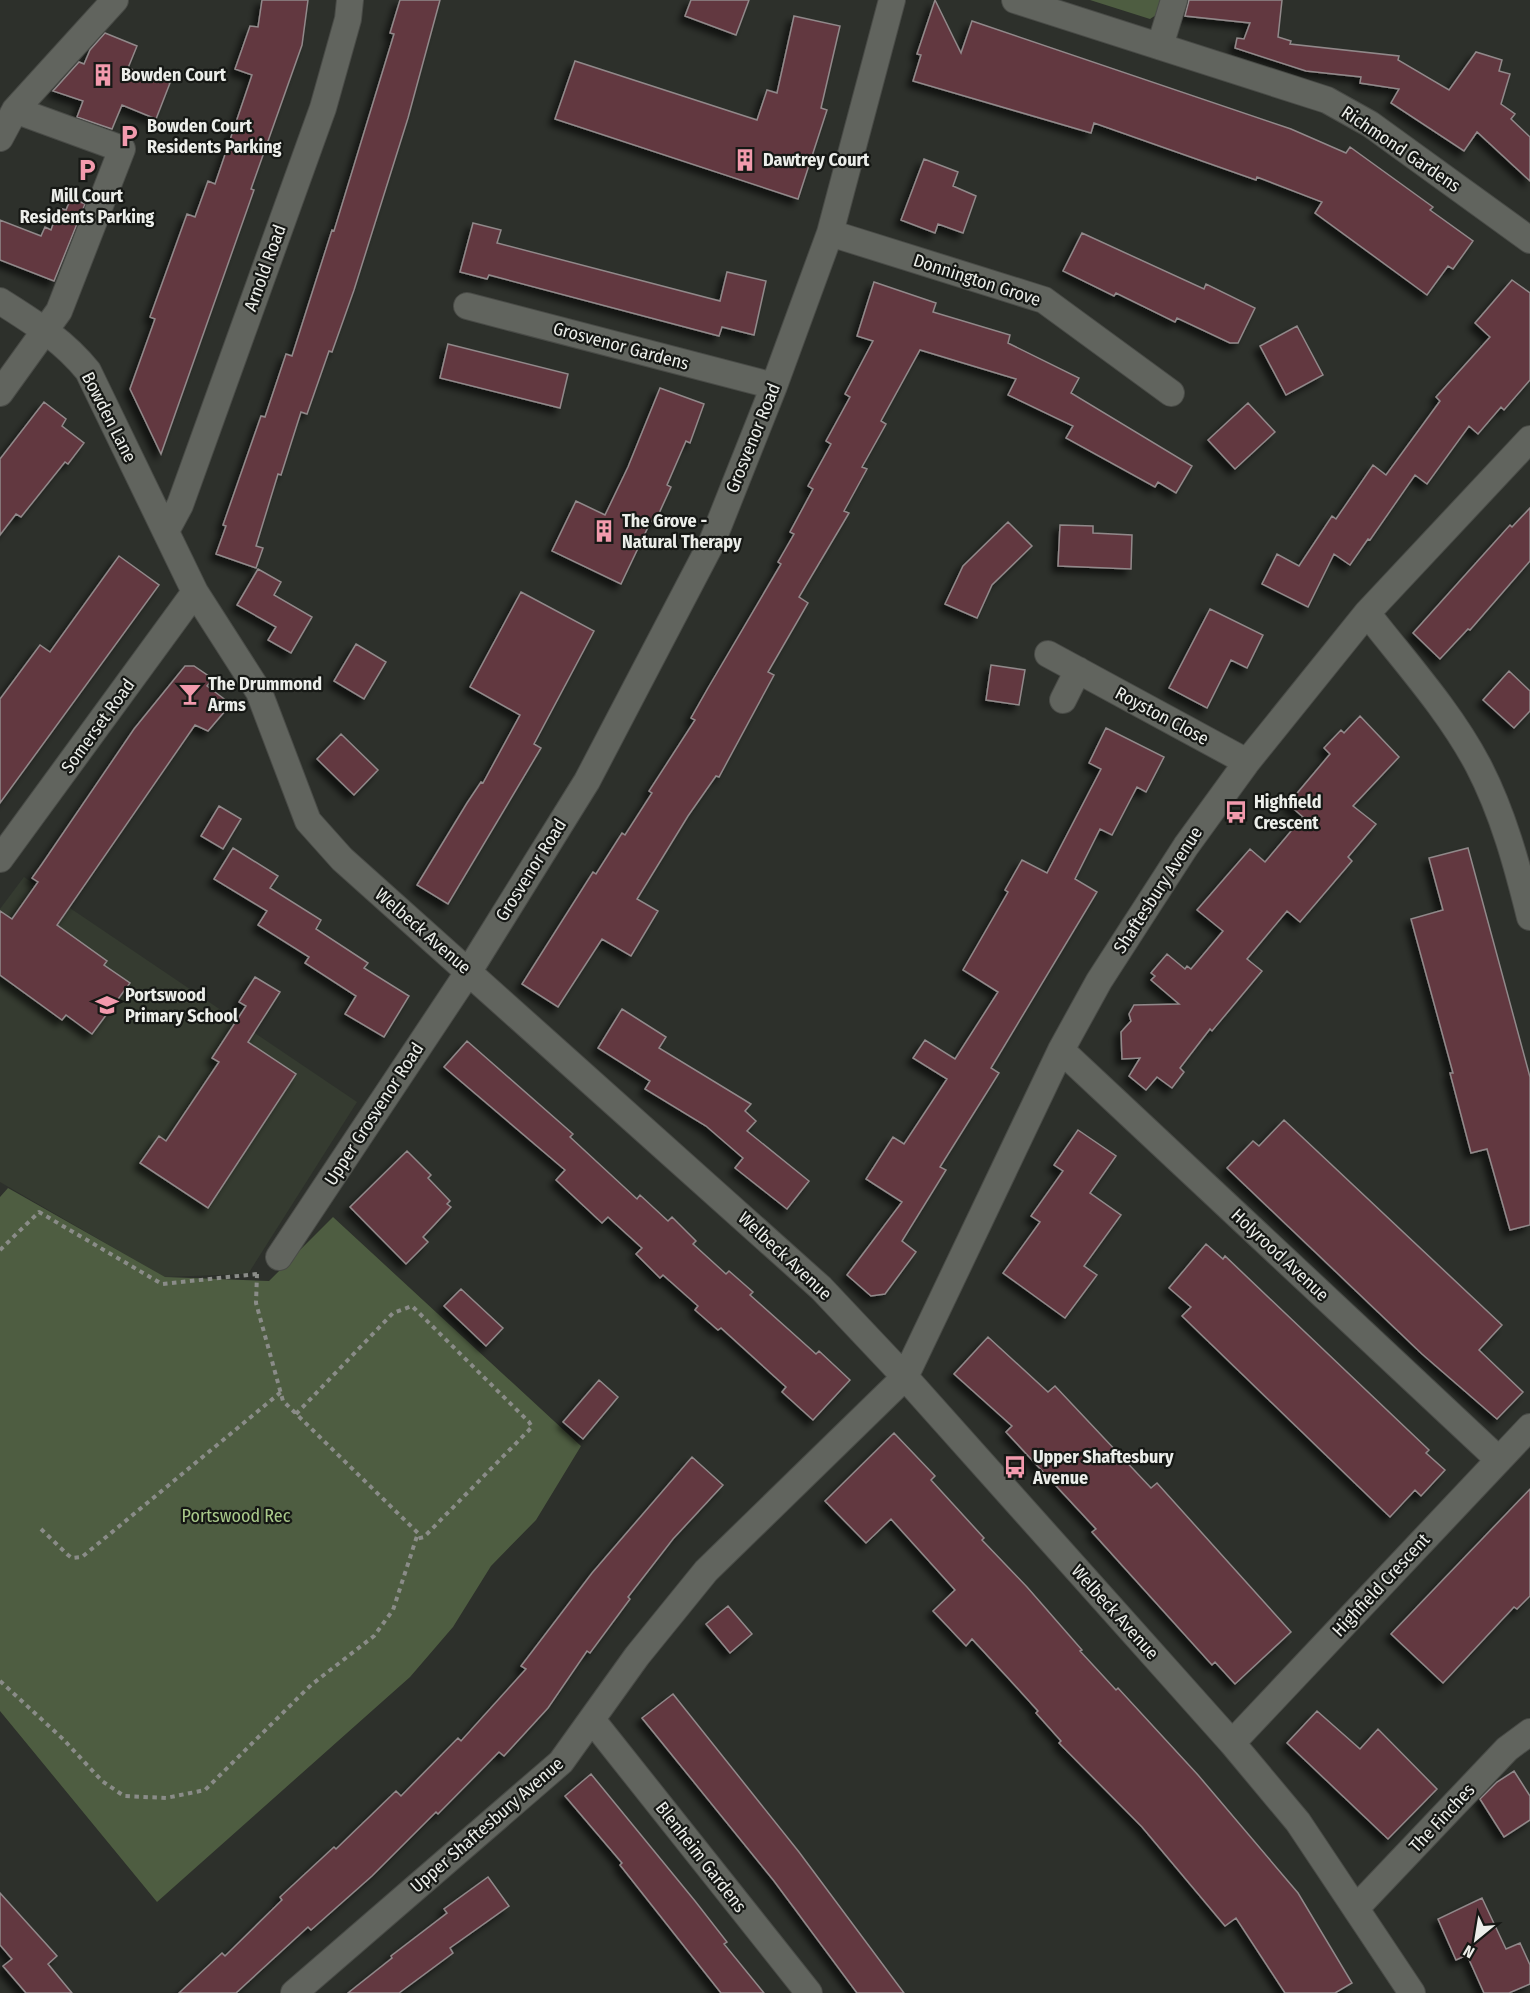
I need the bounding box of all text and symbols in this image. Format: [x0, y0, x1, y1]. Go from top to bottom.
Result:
building icon: Bowden Court [90, 62, 116, 88]
place label: Bowden Court [121, 64, 227, 86]
street label: Richmond Gardens [1337, 101, 1465, 197]
place label: Bowden Court Residents Parking [147, 115, 282, 158]
parking icon: Bowden Court Residents Parking [116, 123, 142, 149]
building icon: Dawtrey Court [732, 147, 758, 173]
place label: Dawtrey Court [763, 149, 870, 171]
parking icon: Mill Court Residents Parking [74, 157, 100, 183]
place label: Mill Court Residents Parking [20, 185, 154, 228]
street label: Arnold Road [239, 222, 291, 314]
street label: Donnington Grove [911, 249, 1044, 311]
street label: Grosvenor Gardens [551, 317, 692, 375]
street label: Bowden Lane [77, 368, 141, 466]
street label: Grosvenor Road [721, 380, 785, 496]
place label: The Grove - Natural Therapy [622, 510, 742, 553]
building icon: The Grove - Natural Therapy [591, 518, 617, 544]
place label: The Drummond Arms [207, 673, 322, 716]
street label: Somerset Road [56, 675, 140, 777]
bar icon: The Drummond Arms [177, 681, 203, 707]
street label: Royston Close [1111, 682, 1213, 750]
place label: Highfield Crescent [1254, 791, 1322, 834]
bus stop icon: Highfield Crescent [1223, 799, 1249, 825]
street label: Grosvenor Road [491, 815, 571, 925]
street label: Shaftesbury Avenue [1109, 822, 1207, 957]
street label: Welbeck Avenue [371, 883, 476, 979]
place label: Portswood Primary School [125, 984, 238, 1027]
school or university icon: Portswood Primary School [94, 992, 120, 1018]
street label: Upper Grosvenor Road [320, 1039, 428, 1189]
street label: Holyrood Avenue [1227, 1204, 1334, 1306]
street label: Welbeck Avenue [734, 1207, 836, 1305]
place label: Upper Shaftesbury Avenue [1032, 1446, 1174, 1489]
bus stop icon: Upper Shaftesbury Avenue [1002, 1454, 1028, 1480]
park label: Portswood Rec [182, 1505, 291, 1527]
street label: Highfield Crescent [1328, 1529, 1435, 1641]
street label: Welbeck Avenue [1067, 1560, 1163, 1664]
street label: Upper Shaftesbury Avenue [406, 1752, 568, 1897]
street label: The Finches [1405, 1779, 1480, 1857]
street label: Blenheim Gardens [651, 1797, 751, 1917]
north arrow [1446, 1909, 1506, 1969]
text: N [1460, 1941, 1478, 1962]

